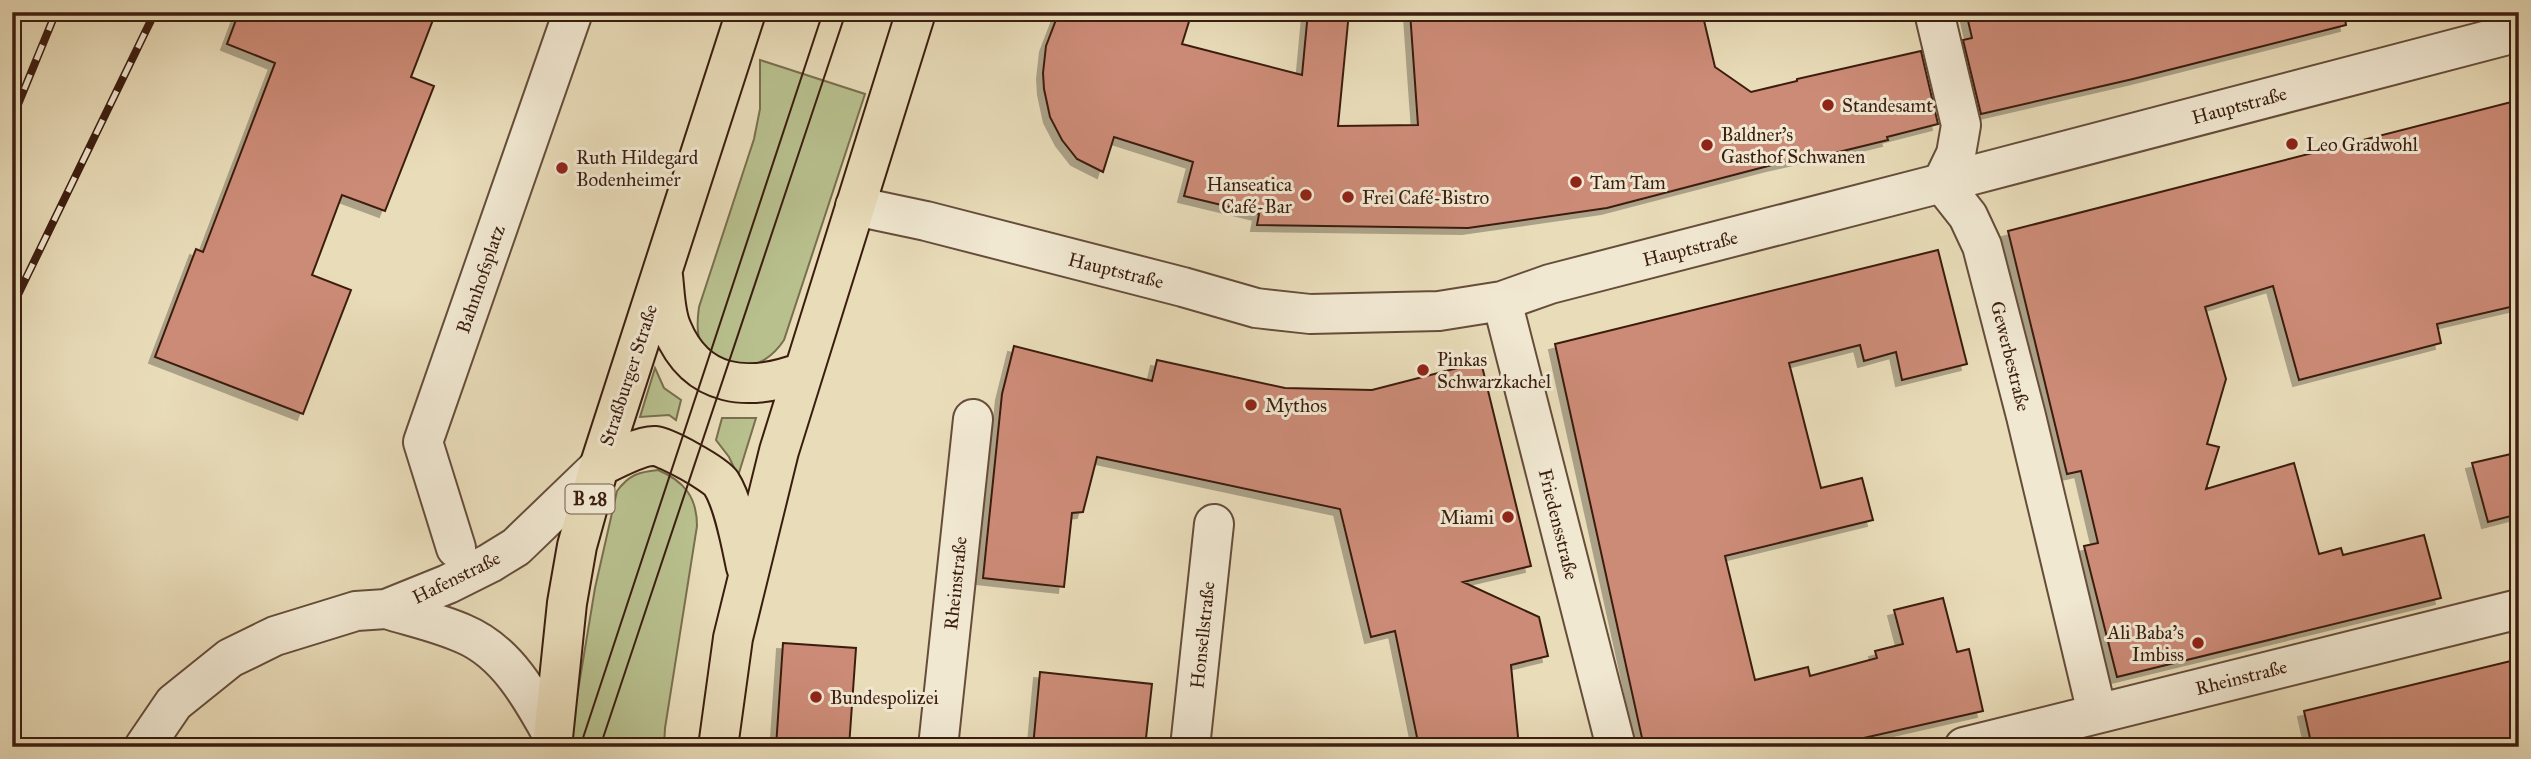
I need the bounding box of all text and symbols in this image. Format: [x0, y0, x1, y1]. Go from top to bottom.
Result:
street label: Hauptstraße [2189, 82, 2289, 129]
place label: Standesamt [1842, 94, 1933, 117]
marker: Standesamt [1820, 97, 1836, 113]
place label: Baldner's Gasthof Schwanen [1721, 123, 1865, 168]
place label: Leo Gradwohl [2306, 133, 2419, 156]
marker: Leo Gradwohl [2284, 136, 2300, 152]
marker: Baldner's Gasthof Schwanen [1699, 137, 1715, 153]
place label: Ruth Hildegard Bodenheimer [576, 146, 699, 191]
marker: Ruth Hildegard Bodenheimer [554, 160, 570, 176]
place label: Tam Tam [1590, 171, 1666, 194]
place label: Hanseatica Café-Bar [1206, 173, 1293, 218]
marker: Tam Tam [1568, 174, 1584, 190]
place label: Frei Café-Bistro [1362, 186, 1490, 209]
marker: Hanseatica Café-Bar [1298, 187, 1314, 203]
marker: Frei Café-Bistro [1340, 189, 1356, 205]
street label: Bahnhofsplatz [451, 222, 510, 336]
street label: Hauptstraße [1640, 226, 1740, 271]
street label: Hauptstraße [1066, 248, 1166, 293]
street label: Gewerbestraße [1986, 299, 2035, 414]
street label: Straßburger Straße [595, 301, 663, 449]
place label: Pinkas Schwarzkachel [1437, 348, 1552, 393]
marker: Pinkas Schwarzkachel [1415, 362, 1431, 378]
place label: Mythos [1265, 394, 1327, 417]
marker: Mythos [1243, 397, 1259, 413]
street label: Friedensstraße [1534, 466, 1583, 582]
road number: B 28 [566, 485, 614, 514]
place label: Miami [1440, 506, 1494, 529]
marker: Miami [1500, 509, 1516, 525]
street label: Rheinstraße [939, 535, 972, 631]
street label: Hafenstraße [408, 546, 504, 609]
street label: Honsellstraße [1185, 580, 1220, 690]
place label: Ali Baba's Imbiss [2106, 621, 2184, 666]
marker: Ali Baba's Imbiss [2190, 635, 2206, 651]
street label: Rheinstraße [2193, 655, 2290, 700]
place label: Bundespolizei [830, 686, 939, 709]
marker: Bundespolizei [808, 689, 824, 705]

